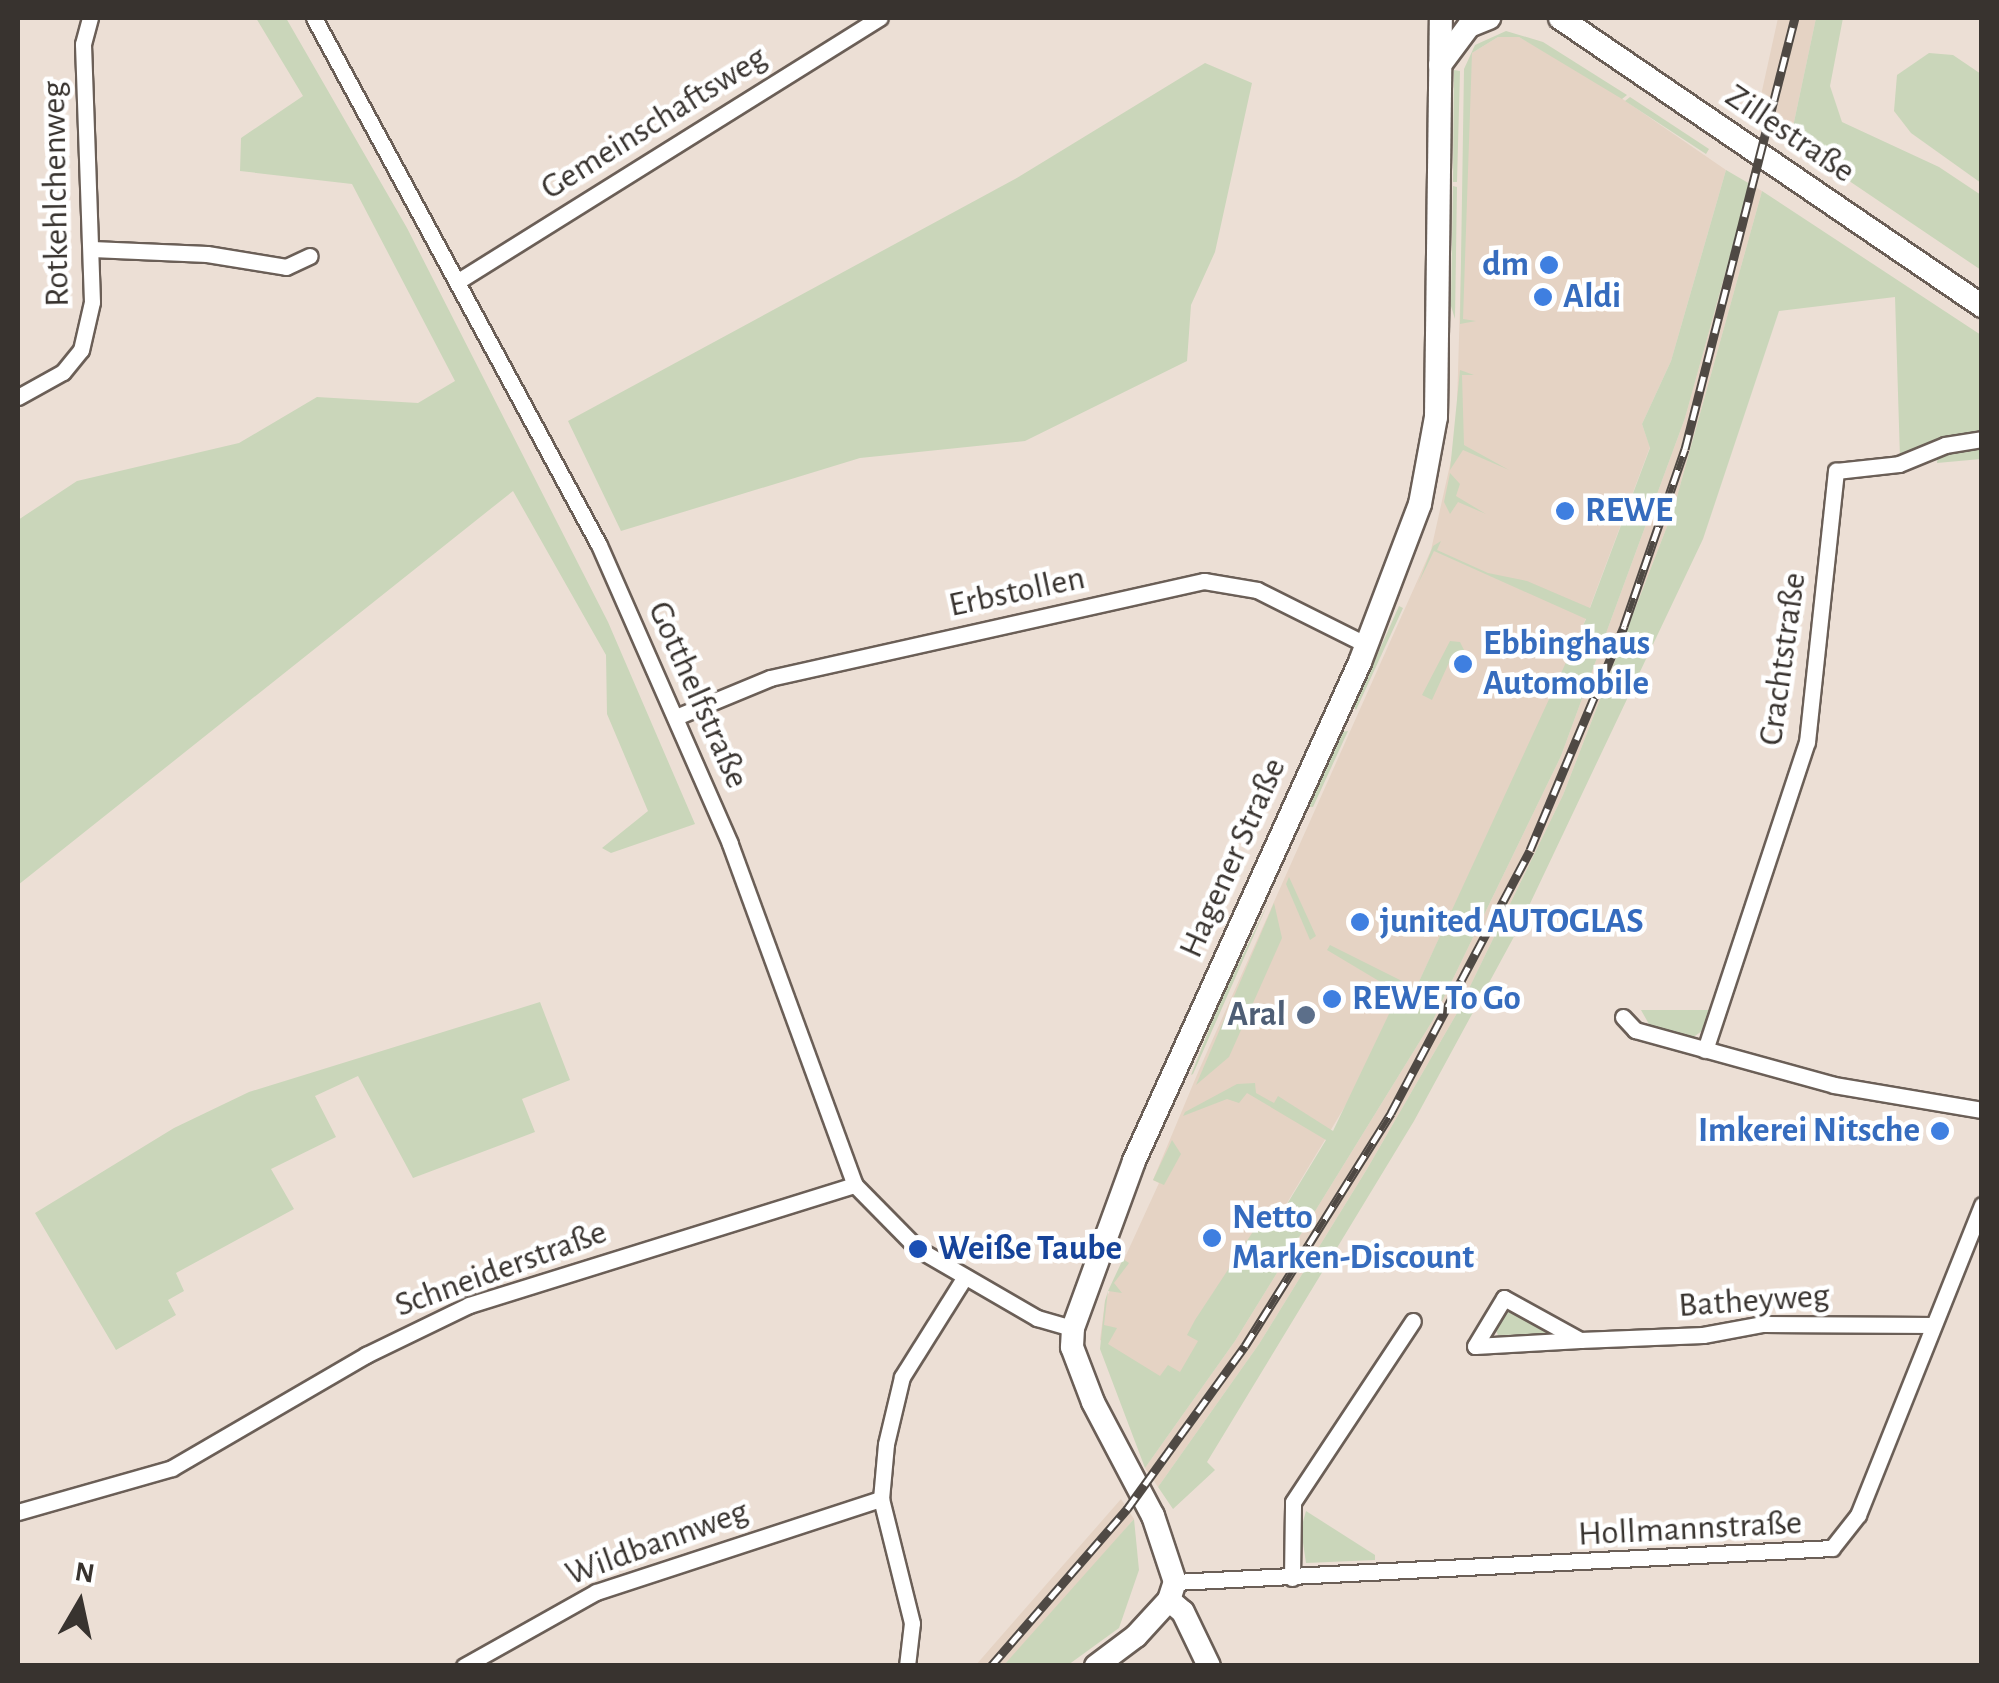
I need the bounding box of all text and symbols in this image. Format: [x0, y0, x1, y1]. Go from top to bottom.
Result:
street label: Gemeinschaftsweg [533, 37, 775, 209]
street label: Zillestraße [1717, 75, 1863, 193]
street label: Rotkehlchenweg [33, 81, 79, 307]
place label: dm [1482, 244, 1529, 286]
marker: dm [1538, 254, 1560, 276]
place label: Aldi [1563, 276, 1621, 318]
marker: Aldi [1532, 286, 1554, 308]
place label: REWE [1585, 490, 1673, 532]
marker: REWE [1554, 500, 1576, 522]
street label: Erbstollen [945, 557, 1089, 627]
street label: Crachtstraße [1750, 570, 1816, 748]
street label: Gotthelfstraße [638, 595, 758, 795]
place label: Ebbinghaus Automobile [1483, 623, 1650, 705]
marker: Ebbinghaus Automobile [1452, 653, 1474, 675]
street label: Hagener Straße [1170, 752, 1296, 964]
place label: junited AUTOGLAS [1380, 901, 1644, 943]
marker: junited AUTOGLAS [1349, 911, 1371, 933]
place label: REWE To Go [1352, 978, 1521, 1020]
marker: REWE To Go [1321, 988, 1343, 1010]
place label: Aral [1227, 994, 1286, 1036]
marker: Aral [1295, 1004, 1317, 1026]
place label: Imkerei Nitsche [1698, 1110, 1920, 1152]
marker: Imkerei Nitsche [1929, 1120, 1951, 1142]
place label: Netto Marken-Discount [1232, 1197, 1474, 1279]
street label: Schneiderstraße [389, 1211, 613, 1327]
marker: Netto Marken-Discount [1201, 1227, 1223, 1249]
place label: Weiße Taube [938, 1228, 1122, 1270]
marker: Weiße Taube [907, 1238, 929, 1260]
street label: Batheyweg [1677, 1275, 1831, 1327]
street label: Wildbannweg [560, 1491, 754, 1595]
street label: Hollmannstraße [1577, 1502, 1803, 1556]
north arrow [30, 1553, 130, 1653]
text: N [73, 1558, 96, 1589]

